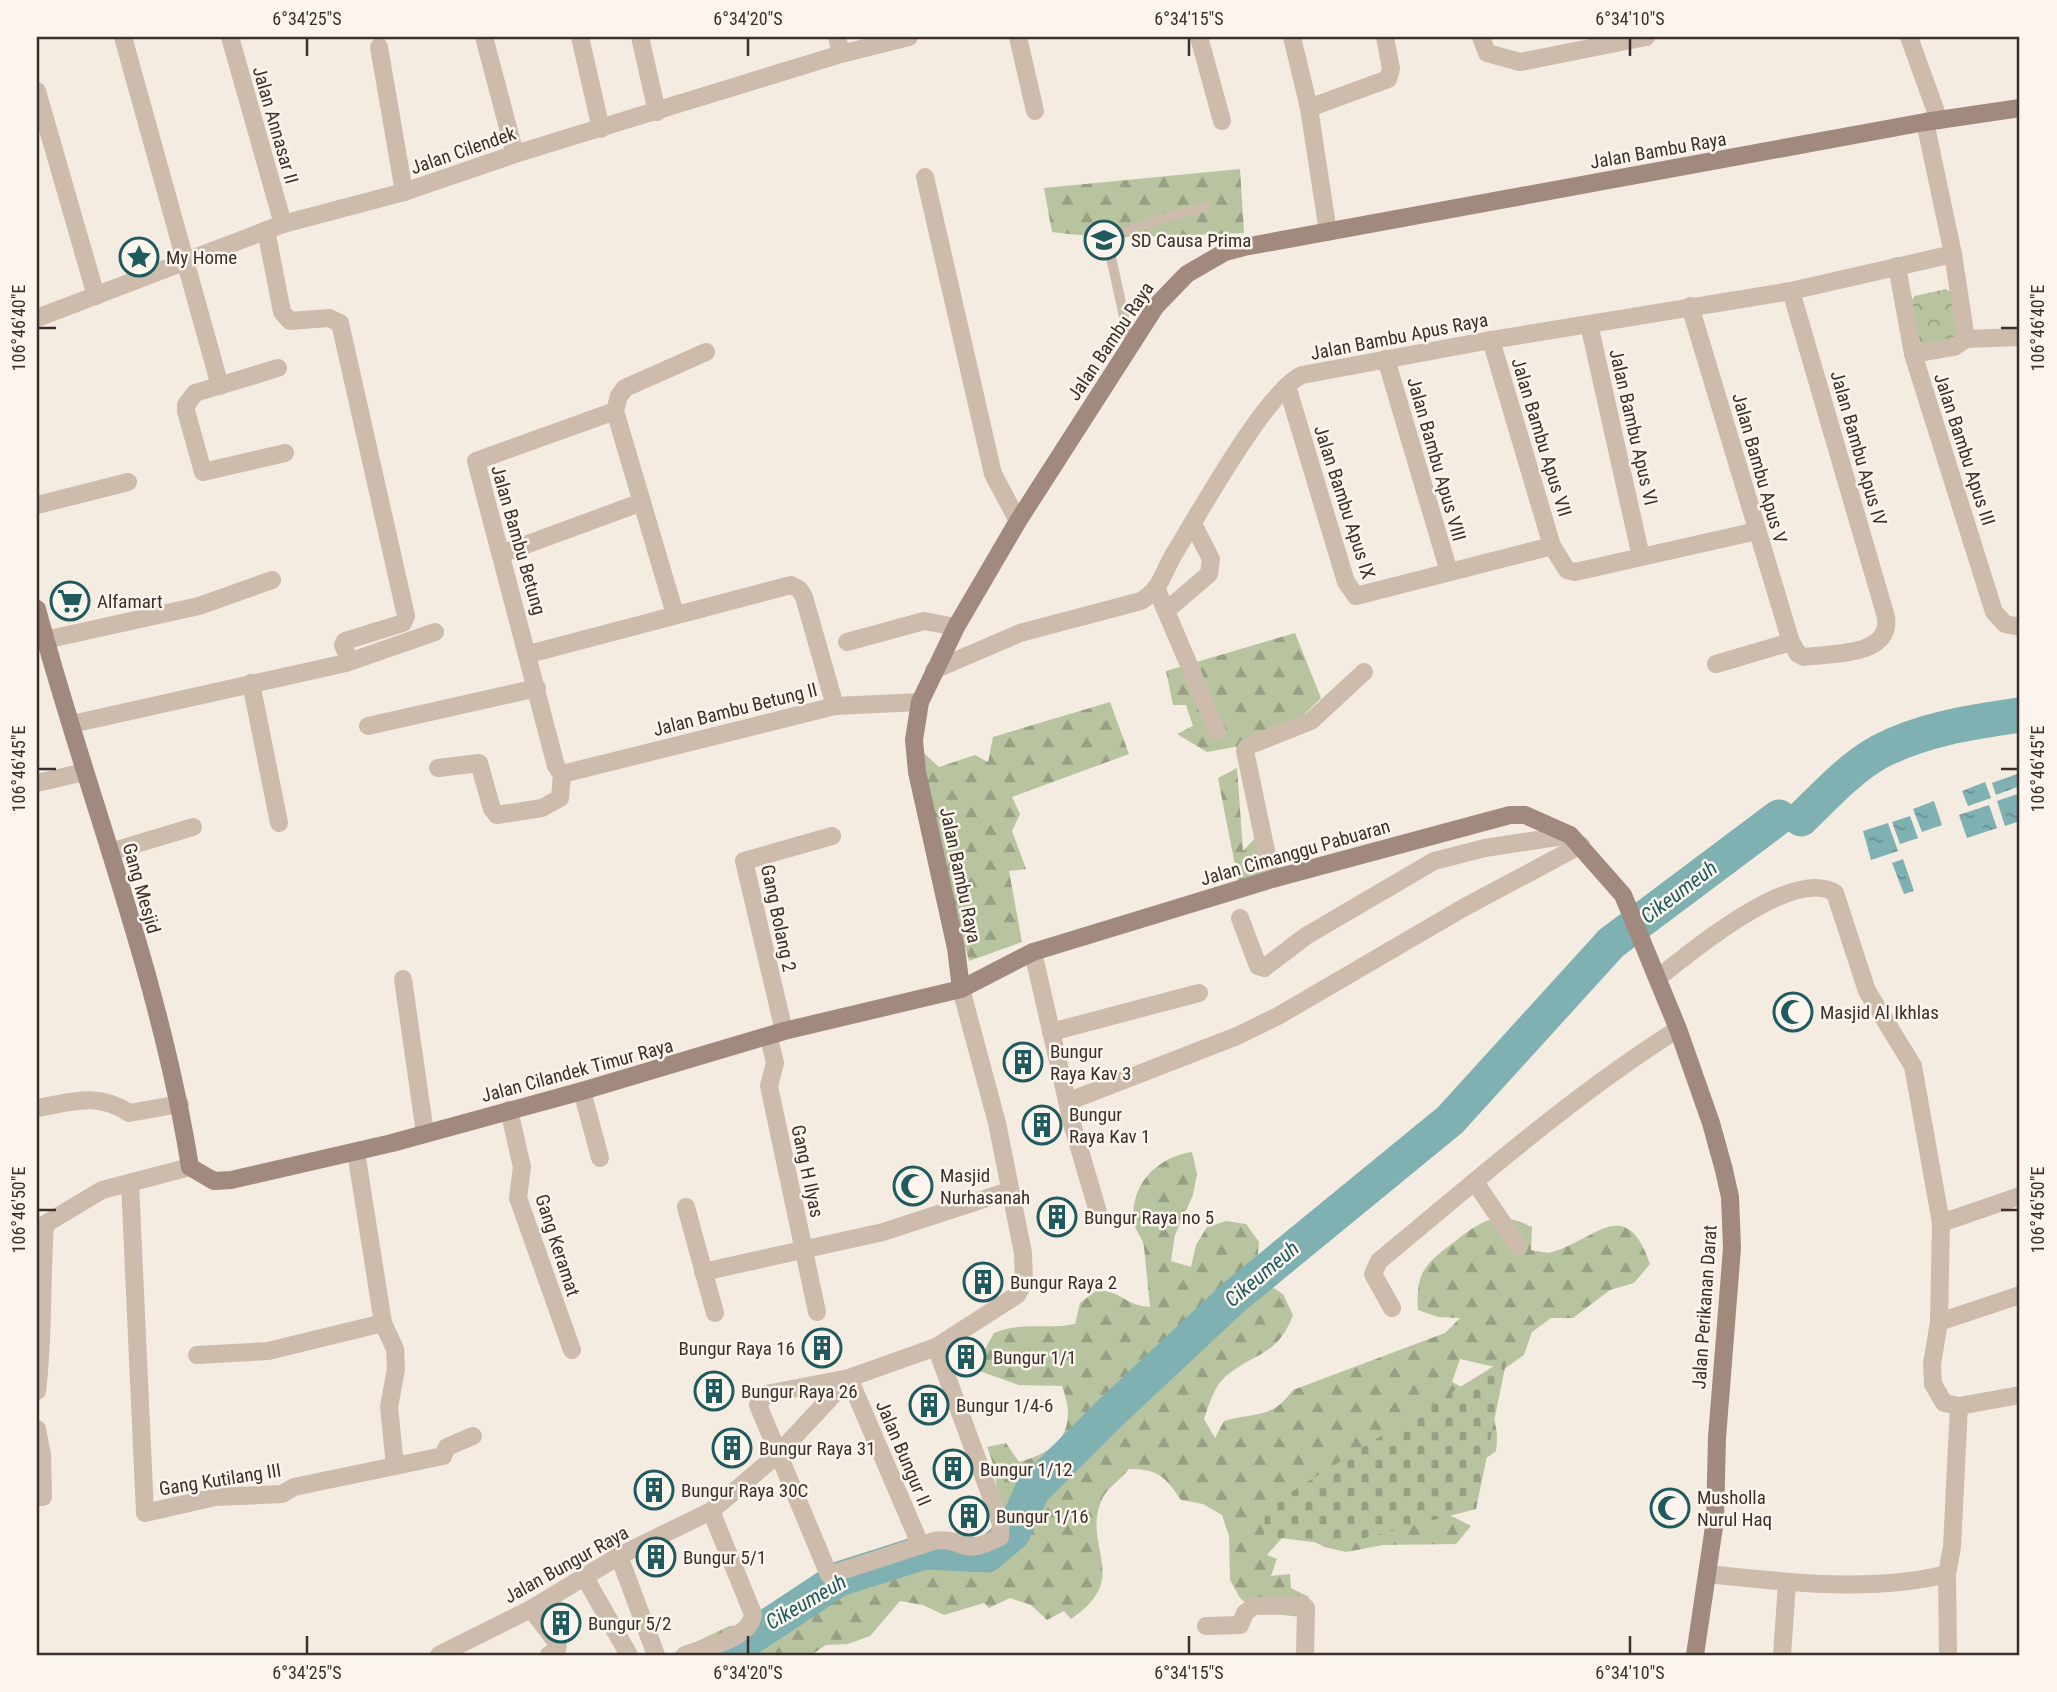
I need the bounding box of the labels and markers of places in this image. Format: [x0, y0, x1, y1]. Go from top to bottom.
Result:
school or university icon: SD Causa Prima [1083, 219, 1125, 261]
place label: SD Causa Prima [1131, 229, 1251, 252]
place icon: My Home [118, 236, 160, 278]
place label: My Home [166, 246, 237, 269]
supermarket icon: Alfamart [49, 580, 91, 622]
place label: Alfamart [97, 590, 163, 613]
mosque icon: Masjid Al Ikhlas [1772, 991, 1814, 1033]
place label: Masjid Al Ikhlas [1820, 1001, 1939, 1024]
place label: Bungur Raya Kav 3 [1050, 1040, 1131, 1085]
building icon: Bungur Raya Kav 3 [1002, 1041, 1044, 1083]
place label: Bungur Raya Kav 1 [1069, 1103, 1150, 1148]
building icon: Bungur Raya Kav 1 [1021, 1104, 1063, 1146]
place label: Masjid Nurhasanah [940, 1164, 1030, 1209]
mosque icon: Masjid Nurhasanah [892, 1165, 934, 1207]
building icon: Bungur Raya no 5 [1036, 1196, 1078, 1238]
place label: Bungur Raya no 5 [1084, 1206, 1214, 1229]
building icon: Bungur Raya 2 [962, 1261, 1004, 1303]
place label: Bungur Raya 2 [1010, 1271, 1117, 1294]
building icon: Bungur Raya 16 [801, 1327, 843, 1369]
building icon: Bungur 1/1 [945, 1336, 987, 1378]
place label: Bungur Raya 16 [678, 1337, 795, 1360]
place label: Bungur 1/1 [993, 1346, 1076, 1369]
building icon: Bungur Raya 26 [693, 1370, 735, 1412]
place label: Bungur Raya 26 [741, 1380, 858, 1403]
building icon: Bungur 1/4-6 [908, 1384, 950, 1426]
place label: Bungur 1/4-6 [956, 1394, 1053, 1417]
building icon: Bungur Raya 31 [711, 1427, 753, 1469]
place label: Bungur Raya 31 [759, 1437, 876, 1460]
building icon: Bungur 1/12 [932, 1448, 974, 1490]
place label: Bungur 1/12 [980, 1458, 1073, 1481]
building icon: Bungur Raya 30C [633, 1469, 675, 1511]
place label: Bungur Raya 30C [681, 1479, 808, 1502]
place label: Musholla Nurul Haq [1697, 1486, 1772, 1531]
mosque icon: Musholla Nurul Haq [1649, 1487, 1691, 1529]
building icon: Bungur 1/16 [948, 1495, 990, 1537]
place label: Bungur 1/16 [996, 1505, 1089, 1528]
building icon: Bungur 5/1 [635, 1536, 677, 1578]
place label: Bungur 5/1 [683, 1546, 766, 1569]
building icon: Bungur 5/2 [540, 1602, 582, 1644]
place label: Bungur 5/2 [588, 1612, 671, 1635]

